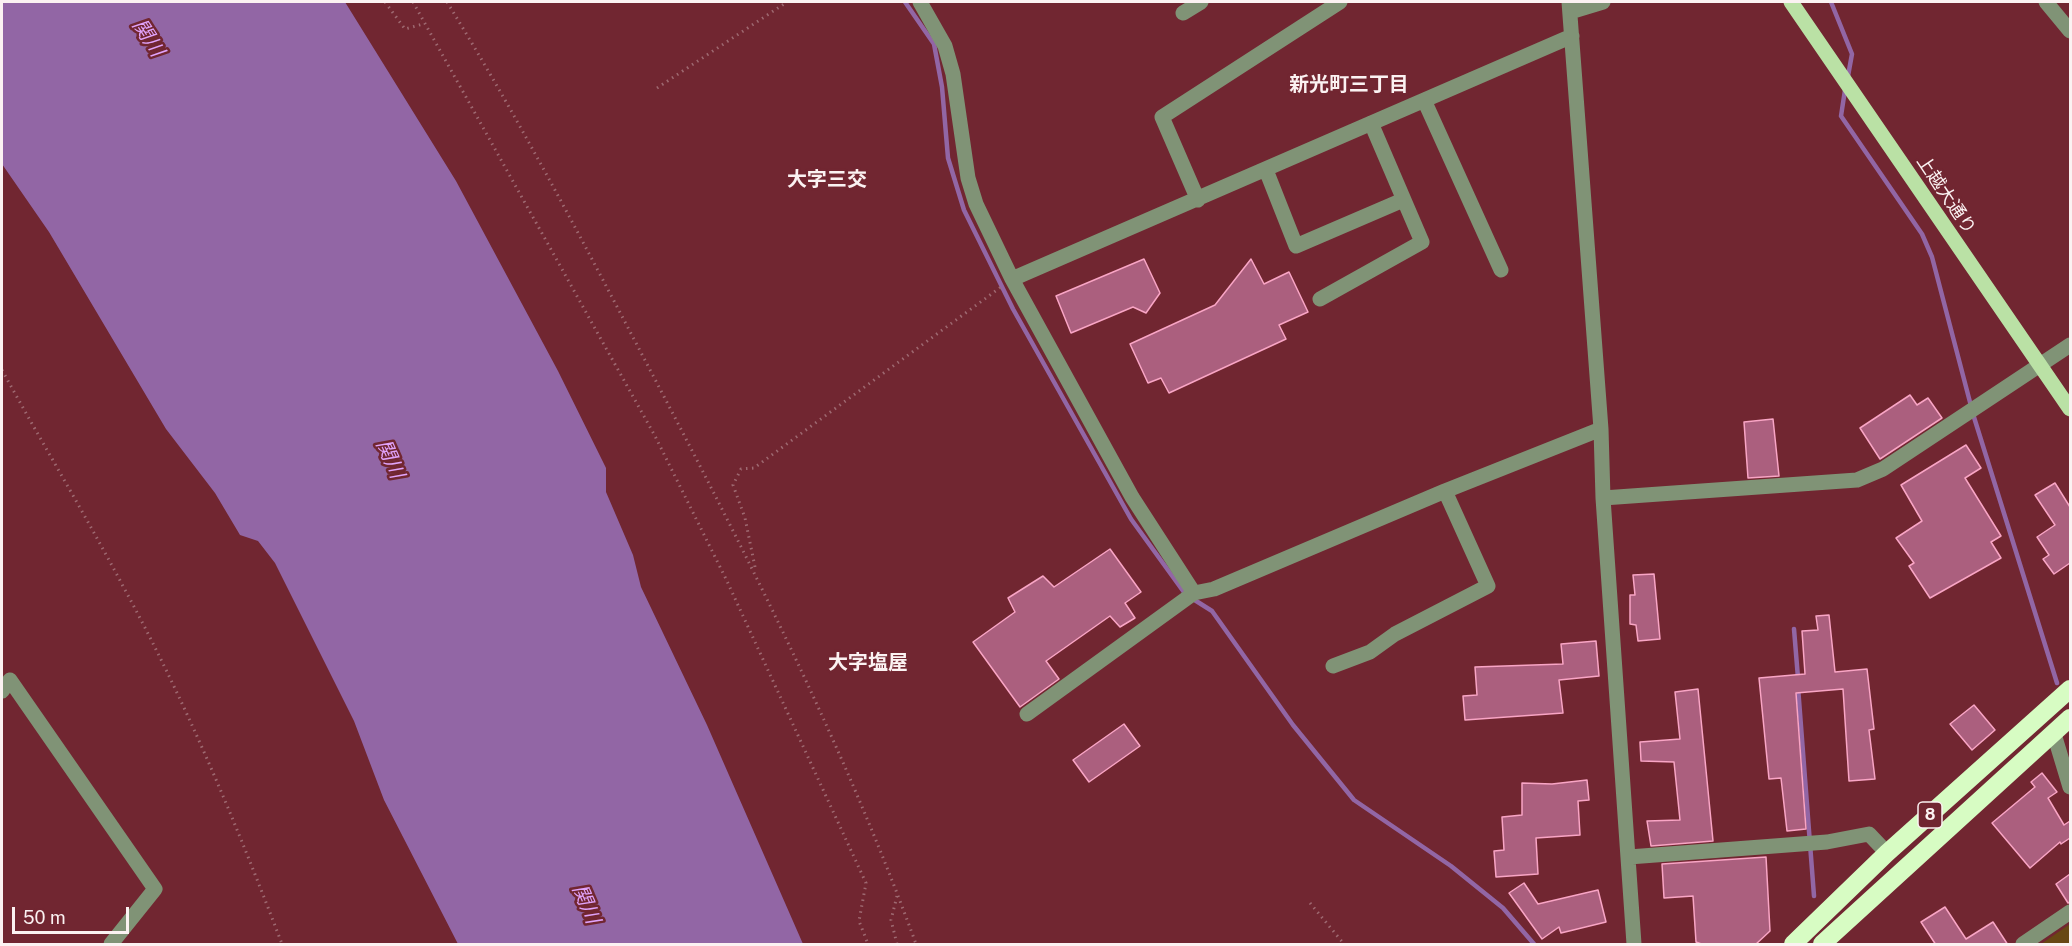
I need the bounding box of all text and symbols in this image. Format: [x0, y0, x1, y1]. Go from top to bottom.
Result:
water label: 関川 [127, 15, 169, 61]
district label: 新光町三丁目 [1289, 73, 1409, 97]
street label: 上越大通り [1912, 152, 1980, 238]
district label: 大字三交 [787, 168, 867, 192]
water label: 関川 [371, 436, 409, 482]
district label: 大字塩屋 [828, 651, 908, 675]
road number: 8 [1918, 802, 1942, 828]
water label: 関川 [567, 881, 605, 927]
scale bar [15, 895, 132, 933]
text: 50 m [23, 907, 66, 928]

